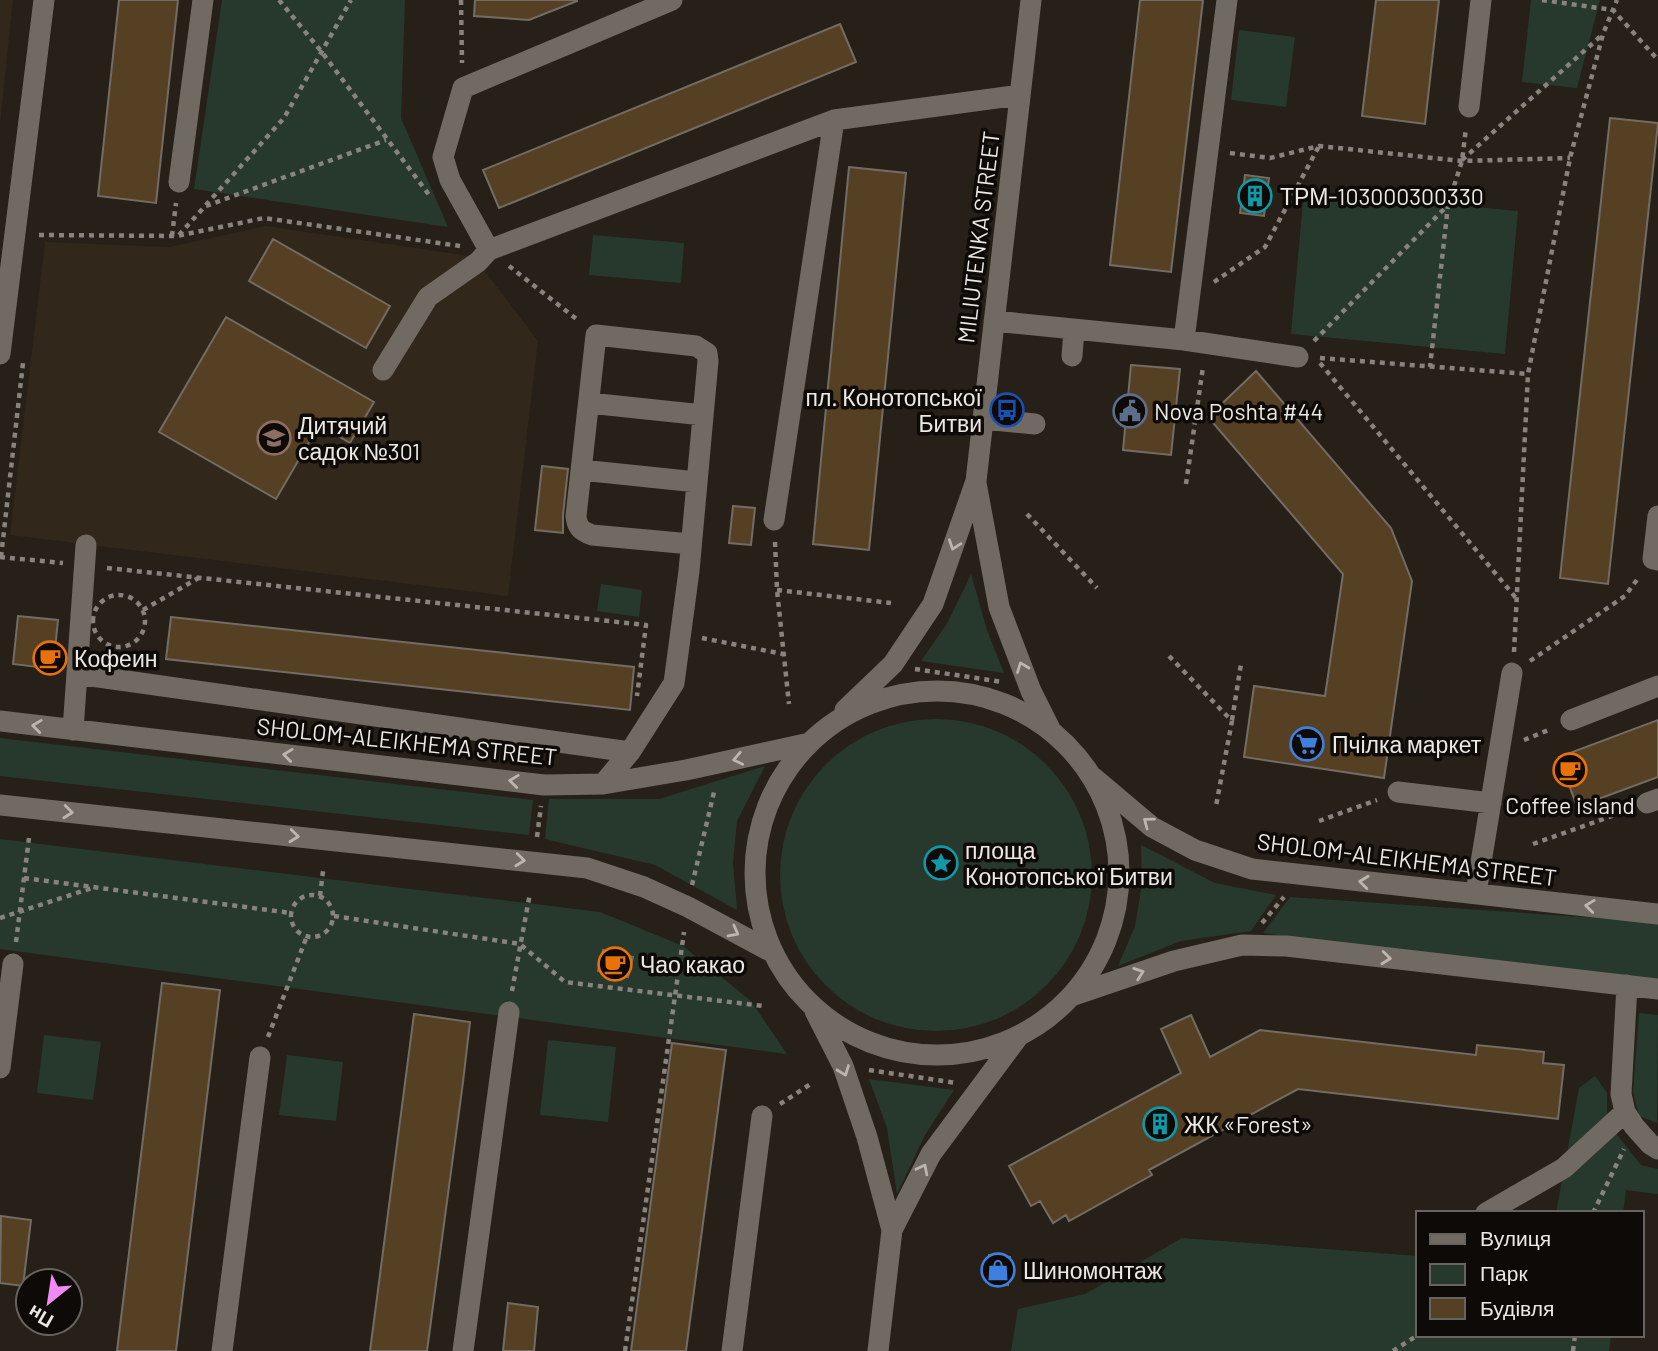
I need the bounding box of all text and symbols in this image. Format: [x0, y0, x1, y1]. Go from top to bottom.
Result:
street label: MILIUTENKA STREET [951, 130, 1005, 344]
building icon: ТРМ-103000300330 [1236, 177, 1274, 215]
place label: ТРМ-103000300330 [1280, 182, 1484, 210]
place label: пл. Конотопської Битви [805, 383, 983, 437]
bus stop icon: пл. Конотопської Битви [988, 391, 1026, 429]
public building icon: Nova Poshta #44 [1111, 392, 1149, 430]
place label: Nova Poshta #44 [1154, 397, 1323, 425]
place label: Дитячий садок №301 [298, 411, 420, 465]
school or university icon: Дитячий садок №301 [255, 419, 293, 457]
one-way arrow [948, 539, 962, 551]
cafe icon: Кофеин [31, 639, 69, 677]
place label: Кофеин [74, 644, 157, 672]
one-way arrow [1016, 661, 1030, 673]
street label: SHOLOM-ALEIKHEMA STREET [256, 711, 558, 771]
one-way arrow [31, 718, 43, 733]
supermarket icon: Пчілка маркет [1288, 725, 1326, 763]
place label: Пчілка маркет [1332, 730, 1482, 758]
one-way arrow [282, 747, 293, 762]
one-way arrow [733, 751, 745, 765]
cafe icon: Coffee island [1551, 751, 1589, 789]
one-way arrow [508, 774, 519, 789]
place label: Coffee island [1505, 791, 1635, 819]
one-way arrow [62, 804, 74, 819]
one-way arrow [1143, 818, 1156, 831]
street label: SHOLOM-ALEIKHEMA STREET [1256, 827, 1558, 891]
one-way arrow [288, 828, 300, 843]
place label: площа Конотопської Битви [965, 836, 1173, 890]
place icon: площа Конотопської Битви [922, 844, 960, 882]
one-way arrow [515, 852, 526, 867]
one-way arrow [1358, 875, 1369, 890]
one-way arrow [1584, 899, 1596, 914]
one-way arrow [726, 924, 739, 937]
cafe icon: Чао какао [596, 945, 634, 983]
place label: Чао какао [640, 950, 745, 978]
one-way arrow [1380, 950, 1392, 965]
one-way arrow [1132, 967, 1144, 981]
one-way arrow [835, 1064, 849, 1076]
building icon: ЖК «Forest» [1141, 1105, 1179, 1143]
place label: ЖК «Forest» [1184, 1110, 1312, 1138]
one-way arrow [915, 1164, 929, 1176]
legend [1416, 1211, 1644, 1337]
text: Вулиця [1480, 1225, 1551, 1250]
shop icon: Шиномонтаж [979, 1251, 1017, 1289]
place label: Шиномонтаж [1023, 1256, 1163, 1284]
text: Парк [1480, 1260, 1528, 1285]
north arrow [14, 1267, 84, 1337]
text: Будівля [1480, 1295, 1554, 1320]
text: Пн [24, 1301, 57, 1333]

